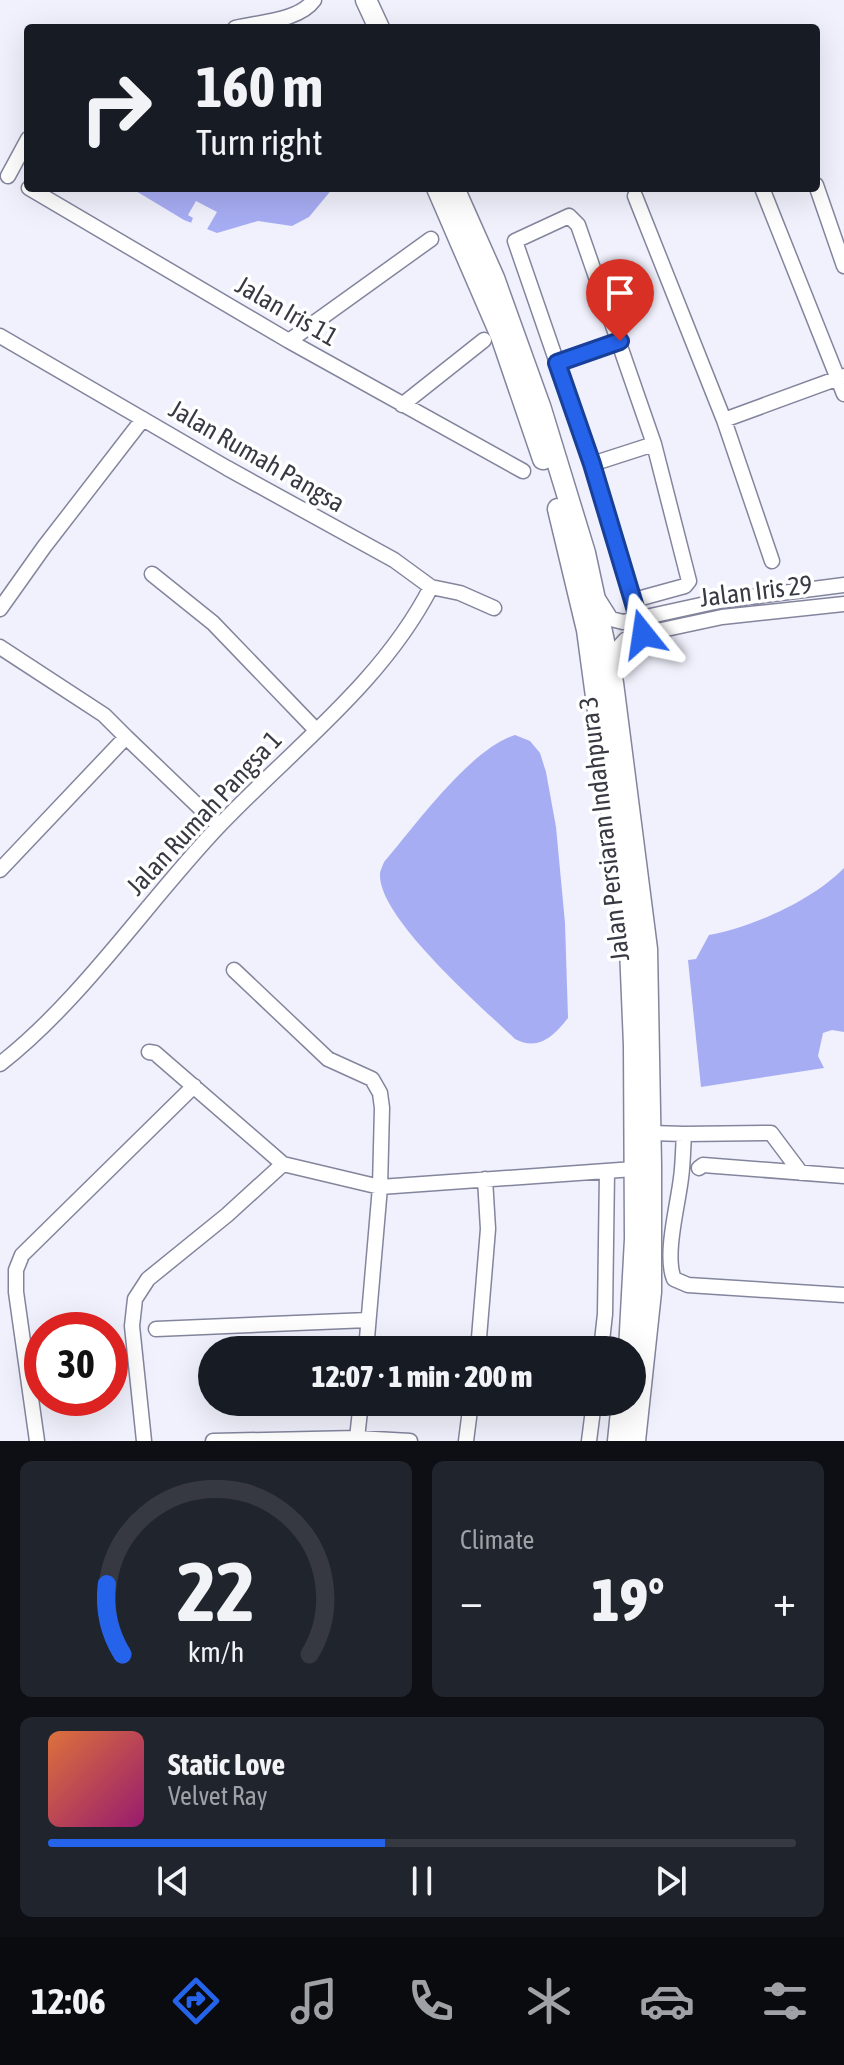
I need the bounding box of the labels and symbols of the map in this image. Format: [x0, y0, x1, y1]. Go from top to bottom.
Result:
pin [586, 259, 654, 341]
street label: Jalan Iris 11 [231, 270, 343, 352]
street label: Jalan Rumah Pangsa [164, 394, 350, 518]
street label: Jalan Iris 29 [698, 569, 814, 613]
position arrow [601, 592, 685, 676]
street label: Jalan Persiaran Indahpura 3 [573, 695, 635, 963]
street label: Jalan Rumah Pangsa 1 [120, 725, 288, 901]
speed limit sign: 30 [24, 1312, 128, 1416]

